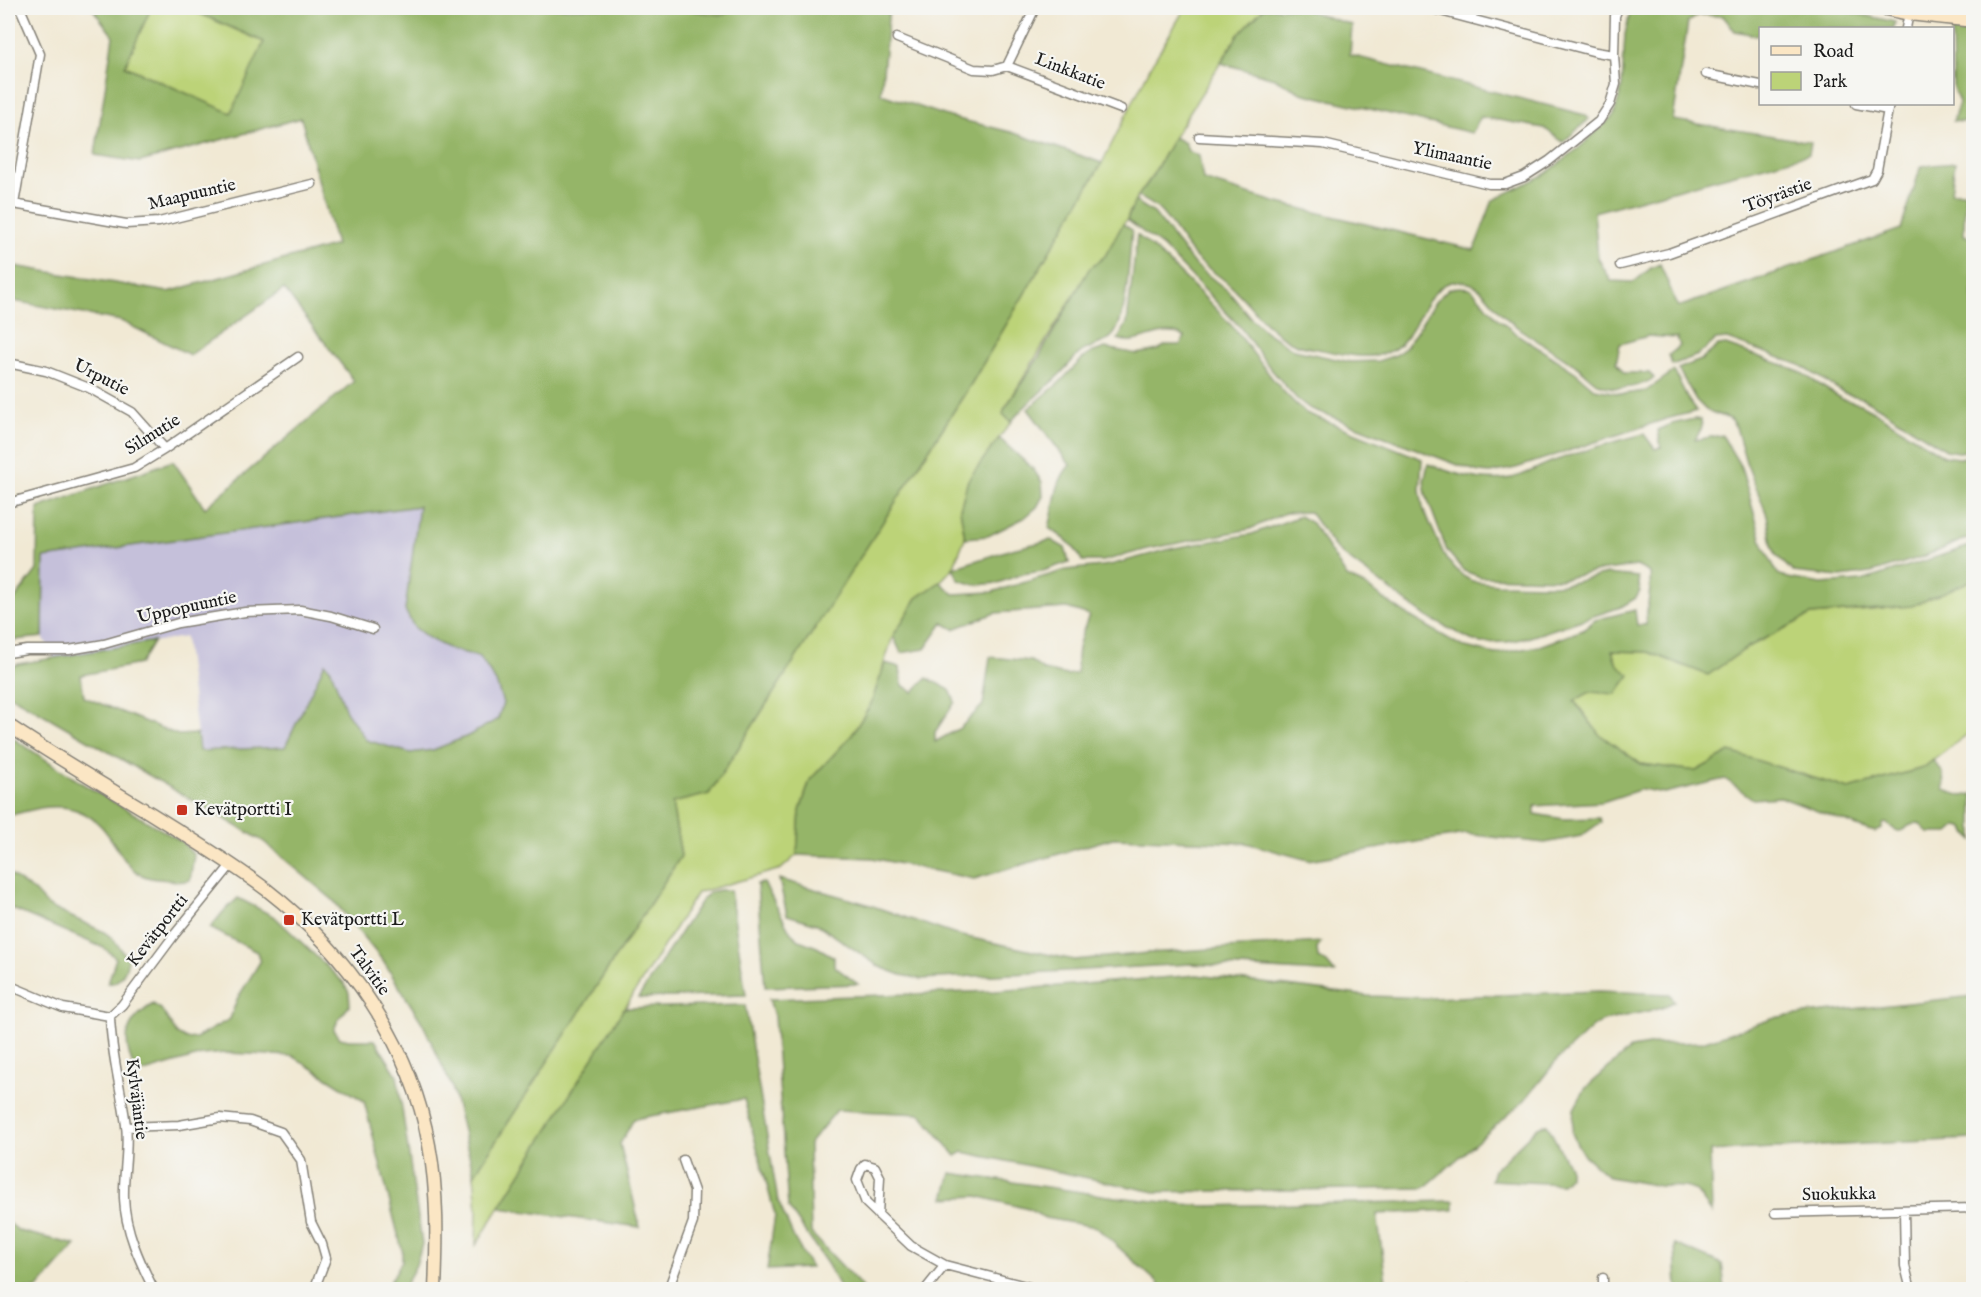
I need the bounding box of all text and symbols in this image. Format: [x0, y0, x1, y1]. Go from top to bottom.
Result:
legend [1759, 27, 1954, 105]
text: Road [1813, 41, 1854, 64]
street label: Linkkatie [1032, 48, 1108, 96]
text: Park [1813, 71, 1848, 94]
street label: Ylimaantie [1410, 137, 1494, 177]
street label: Töyrästie [1741, 173, 1815, 219]
street label: Maapuuntie [146, 174, 238, 216]
street label: Urputie [69, 354, 133, 402]
street label: Silmutie [121, 409, 185, 461]
street label: Uppopuuntie [135, 586, 239, 630]
place label: Kevätportti I [194, 799, 292, 822]
marker: Kevätportti I [175, 803, 189, 817]
street label: Kevätportti [122, 890, 194, 972]
place label: Kevätportti L [301, 909, 404, 932]
marker: Kevätportti L [282, 913, 296, 927]
street label: Talvitie [343, 942, 395, 1000]
street label: Kylväjäntie [120, 1057, 152, 1141]
street label: Suokukka [1802, 1183, 1876, 1207]

